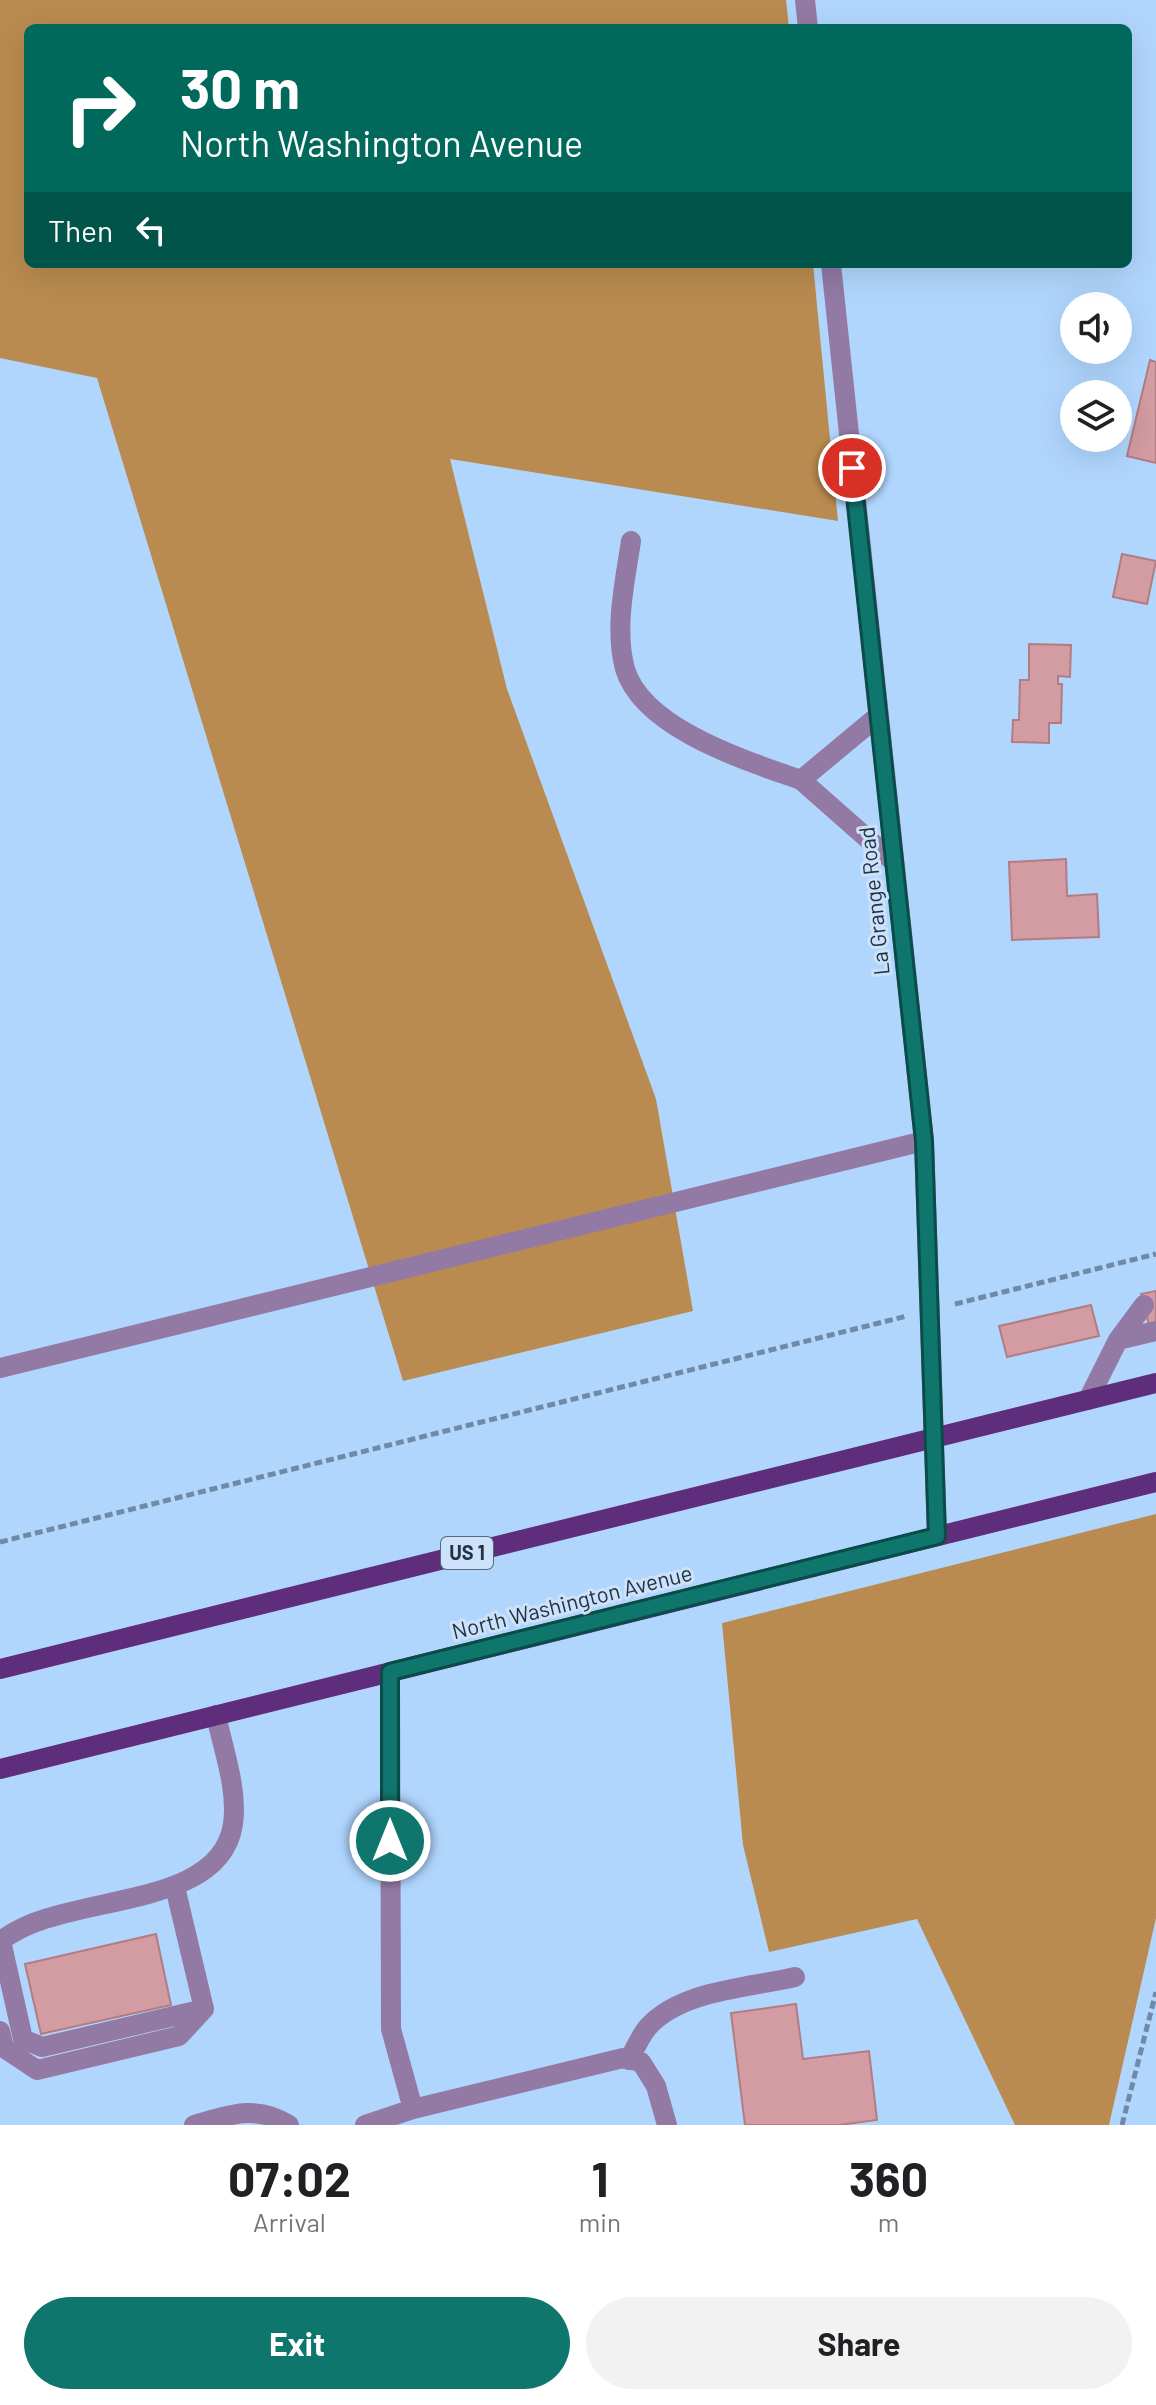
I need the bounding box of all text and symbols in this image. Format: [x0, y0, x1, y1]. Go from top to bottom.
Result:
text: 30 m [180, 53, 300, 120]
icon: right [48, 56, 152, 160]
text: North Washington Avenue [180, 121, 583, 164]
icon: left [129, 208, 173, 252]
text: Then [48, 212, 113, 248]
map controls [1060, 292, 1132, 452]
button: sound [1060, 292, 1132, 364]
button: layers [1060, 380, 1132, 452]
pin [818, 434, 886, 502]
icon: arrive [830, 446, 874, 490]
street label: La Grange Road [852, 826, 894, 977]
road number: US 1 [441, 1537, 493, 1569]
street label: North Washington Avenue [449, 1559, 694, 1643]
position arrow [348, 1799, 432, 1883]
text: 07:02 [228, 2149, 351, 2207]
text: 1 [591, 2149, 608, 2207]
text: 360 [849, 2149, 928, 2207]
text: Arrival [253, 2206, 326, 2237]
text: min [579, 2206, 621, 2237]
text: m [878, 2206, 899, 2237]
button: Exit [24, 2297, 570, 2389]
button: Share [586, 2297, 1132, 2389]

